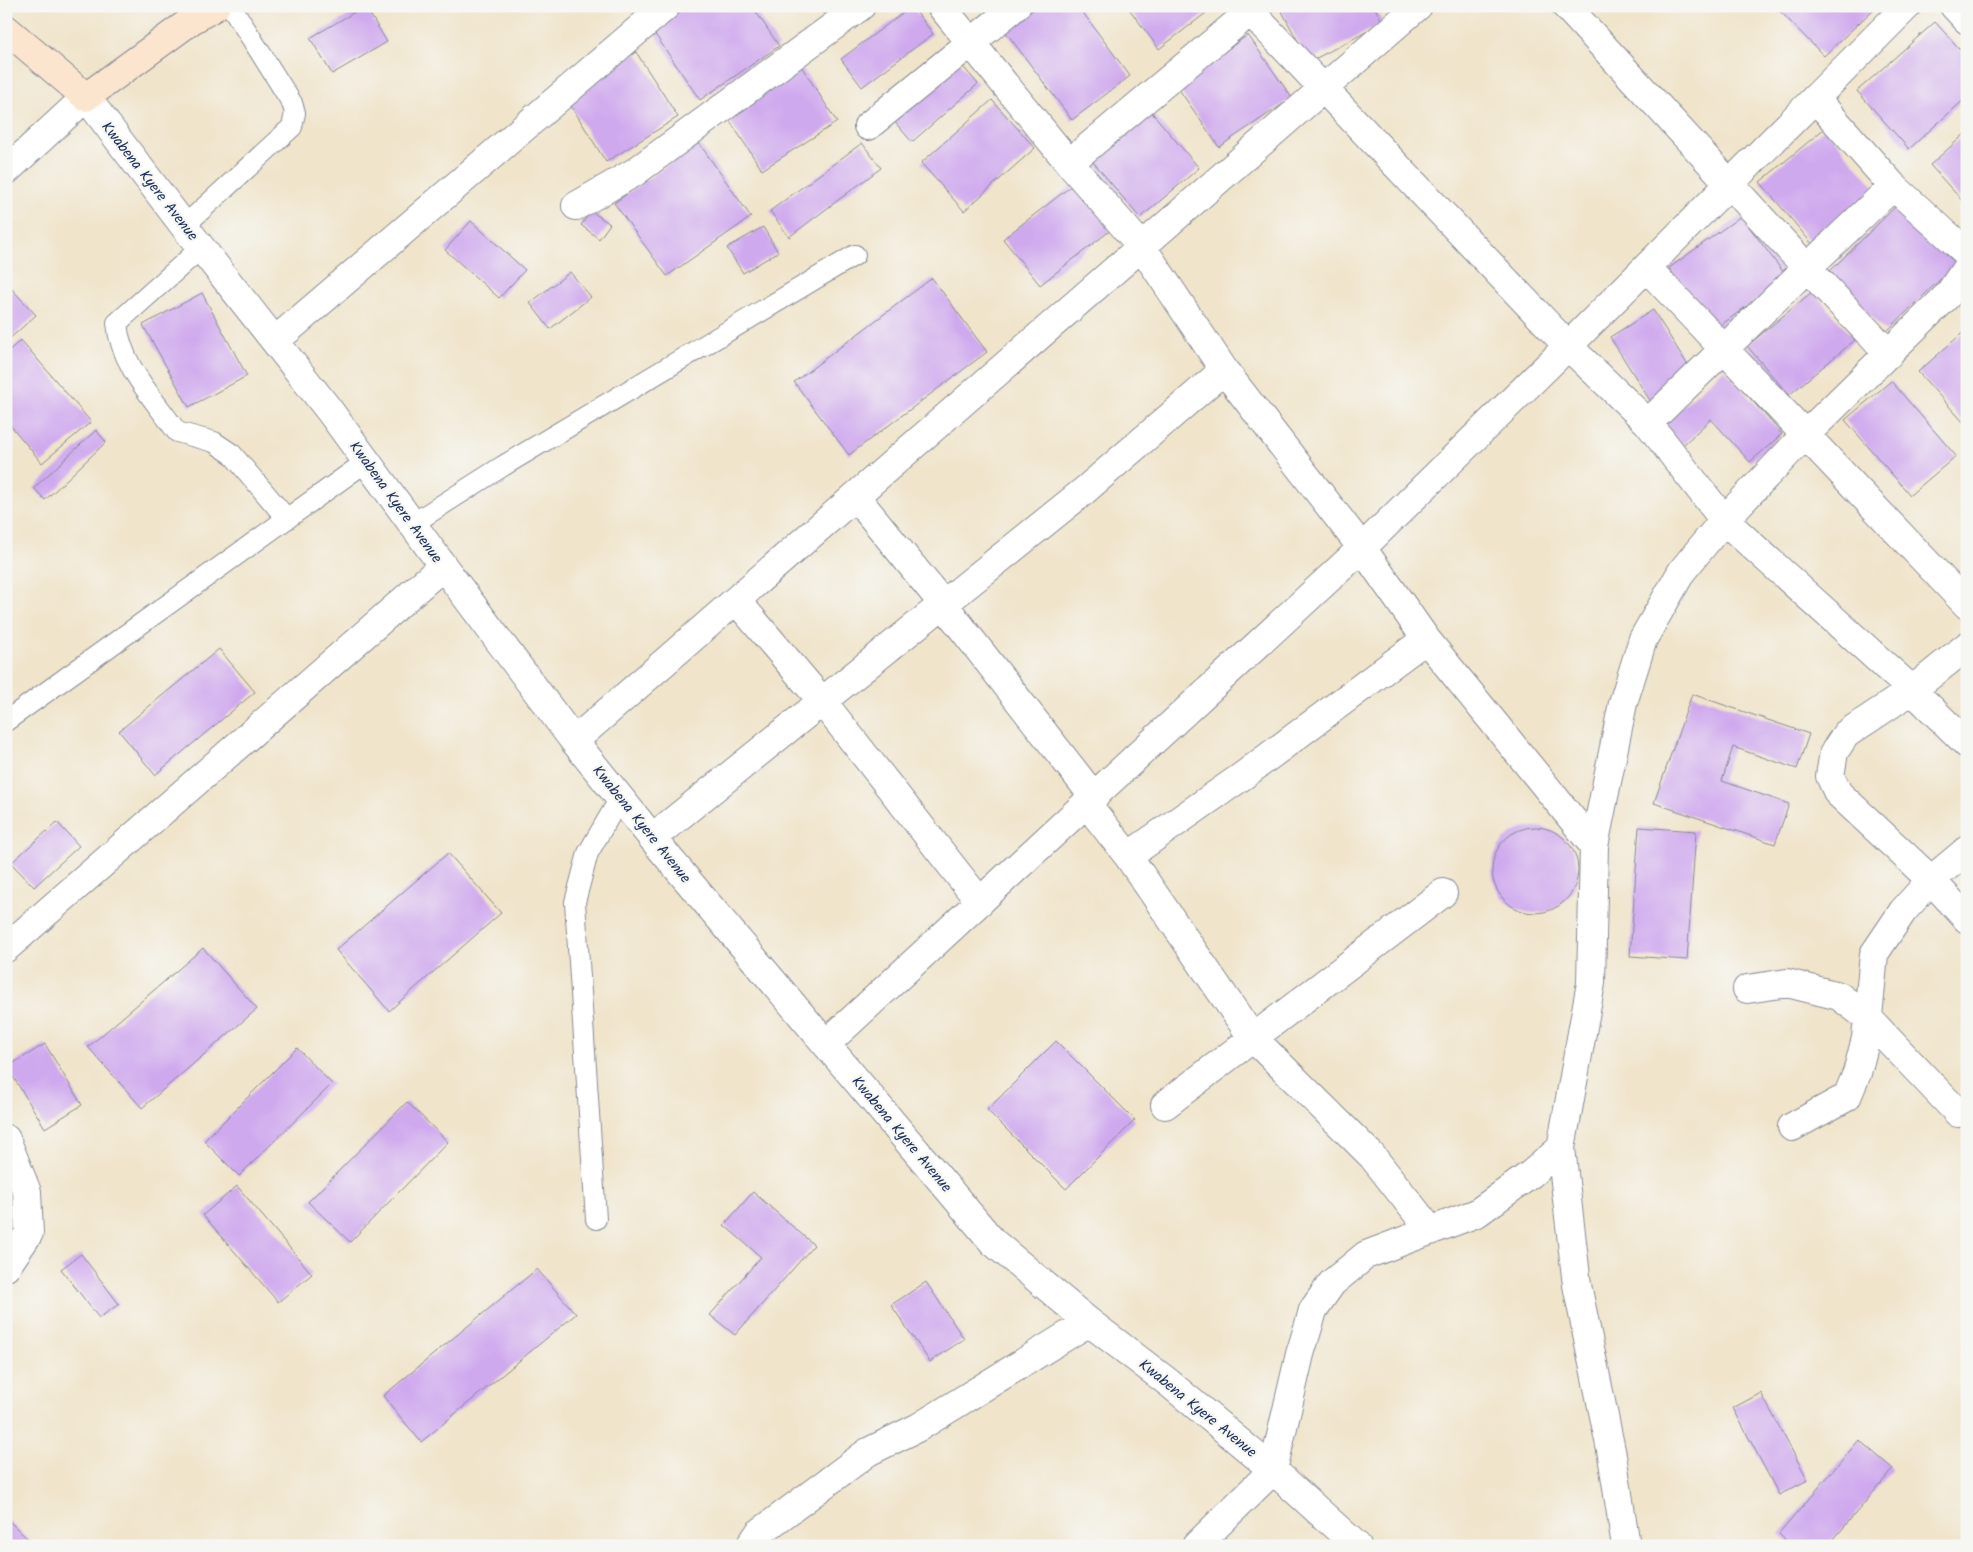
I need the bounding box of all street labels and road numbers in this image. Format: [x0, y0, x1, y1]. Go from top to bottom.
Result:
street label: Kwabena Kyere Avenue [95, 117, 204, 247]
street label: Kwabena Kyere Avenue [343, 436, 448, 569]
street label: Kwabena Kyere Avenue [586, 760, 697, 889]
street label: Kwabena Kyere Avenue [845, 1071, 958, 1199]
street label: Kwabena Kyere Avenue [1133, 1353, 1262, 1464]

